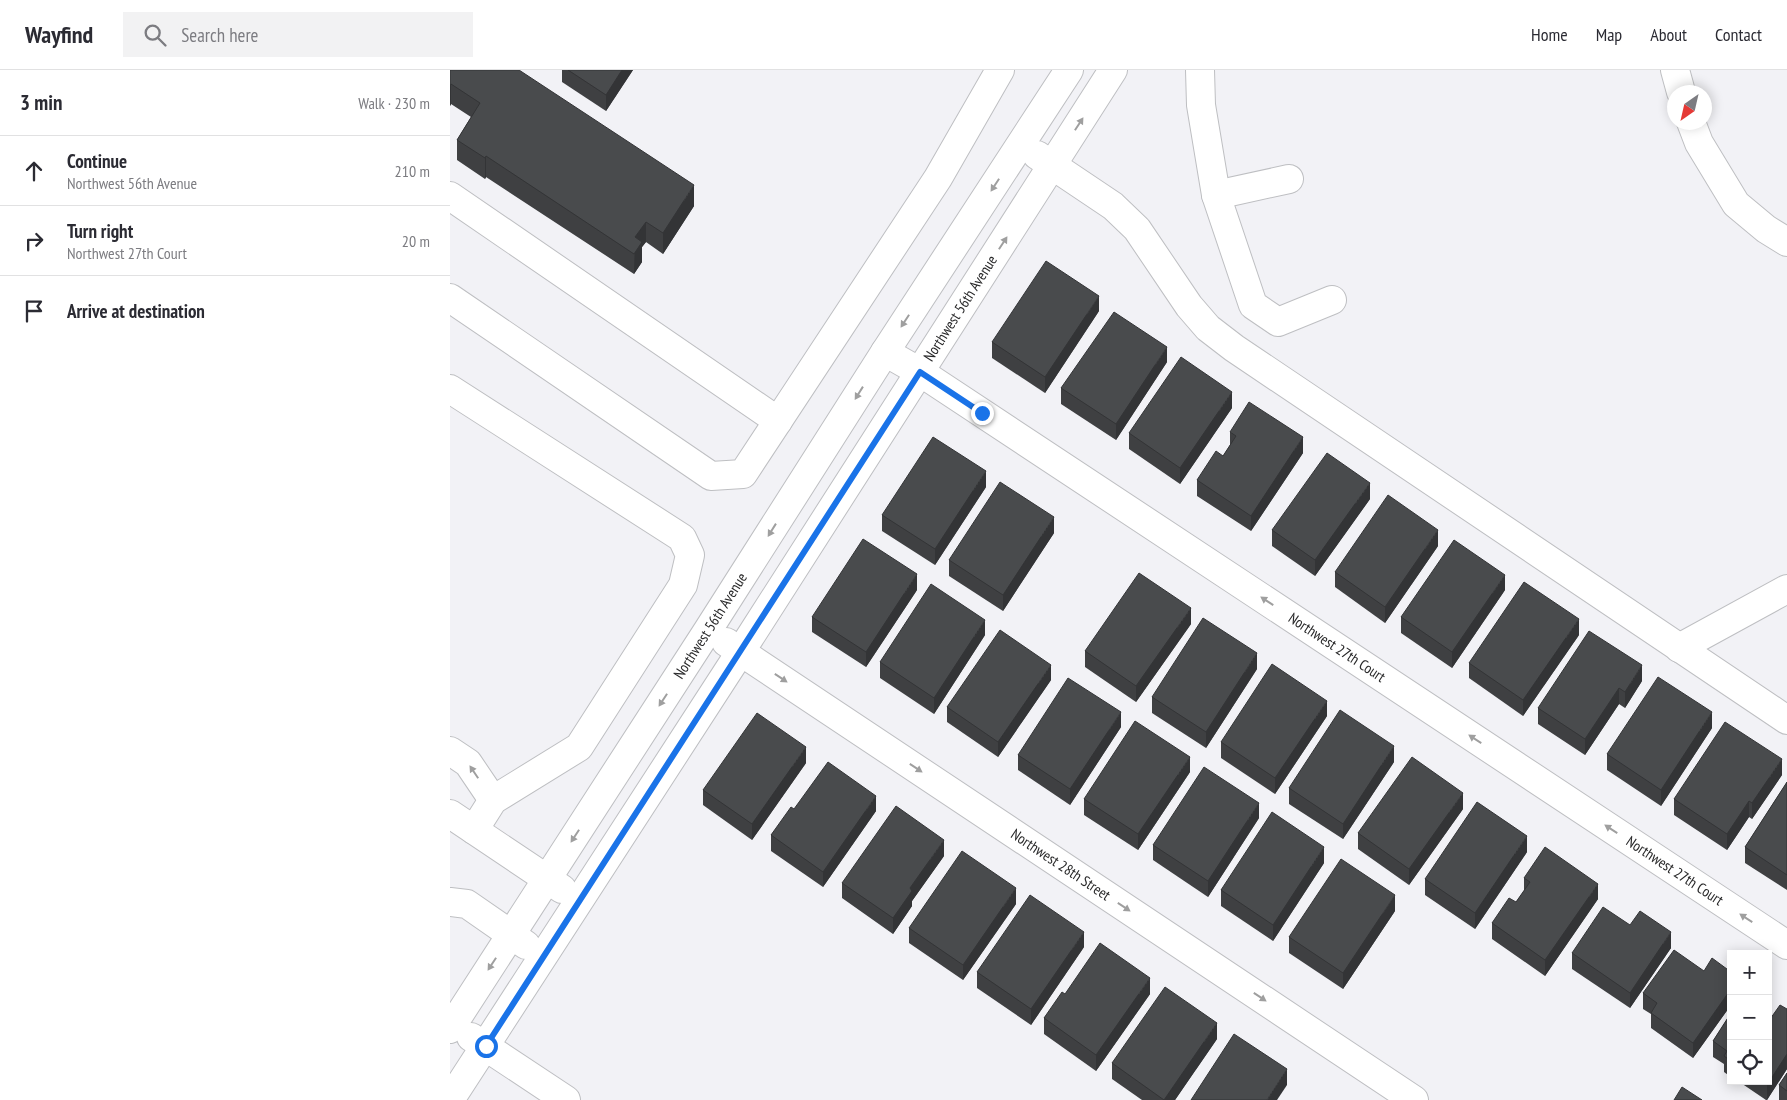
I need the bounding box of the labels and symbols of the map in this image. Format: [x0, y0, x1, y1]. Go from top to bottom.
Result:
north arrow [1667, 85, 1712, 130]
one-way arrow [1074, 117, 1083, 130]
one-way arrow [990, 178, 999, 192]
one-way arrow [998, 236, 1007, 249]
street label: Northwest 56th Avenue [919, 251, 1001, 365]
one-way arrow [901, 314, 910, 327]
one-way arrow [854, 386, 864, 400]
route end [971, 402, 994, 425]
one-way arrow [767, 523, 776, 537]
street label: Northwest 56th Avenue [669, 569, 751, 682]
one-way arrow [1260, 596, 1273, 606]
street label: Northwest 27th Court [1285, 608, 1389, 686]
one-way arrow [774, 674, 788, 683]
one-way arrow [658, 693, 668, 707]
one-way arrow [1469, 734, 1482, 744]
one-way arrow [910, 764, 923, 773]
one-way arrow [469, 766, 479, 779]
street label: Northwest 28th Street [1007, 824, 1114, 904]
one-way arrow [1604, 824, 1617, 833]
one-way arrow [570, 830, 579, 843]
street label: Northwest 27th Court [1623, 831, 1727, 909]
one-way arrow [1118, 902, 1131, 912]
one-way arrow [1740, 913, 1753, 923]
one-way arrow [487, 958, 497, 971]
one-way arrow [1253, 992, 1266, 1002]
route start [475, 1035, 498, 1058]

